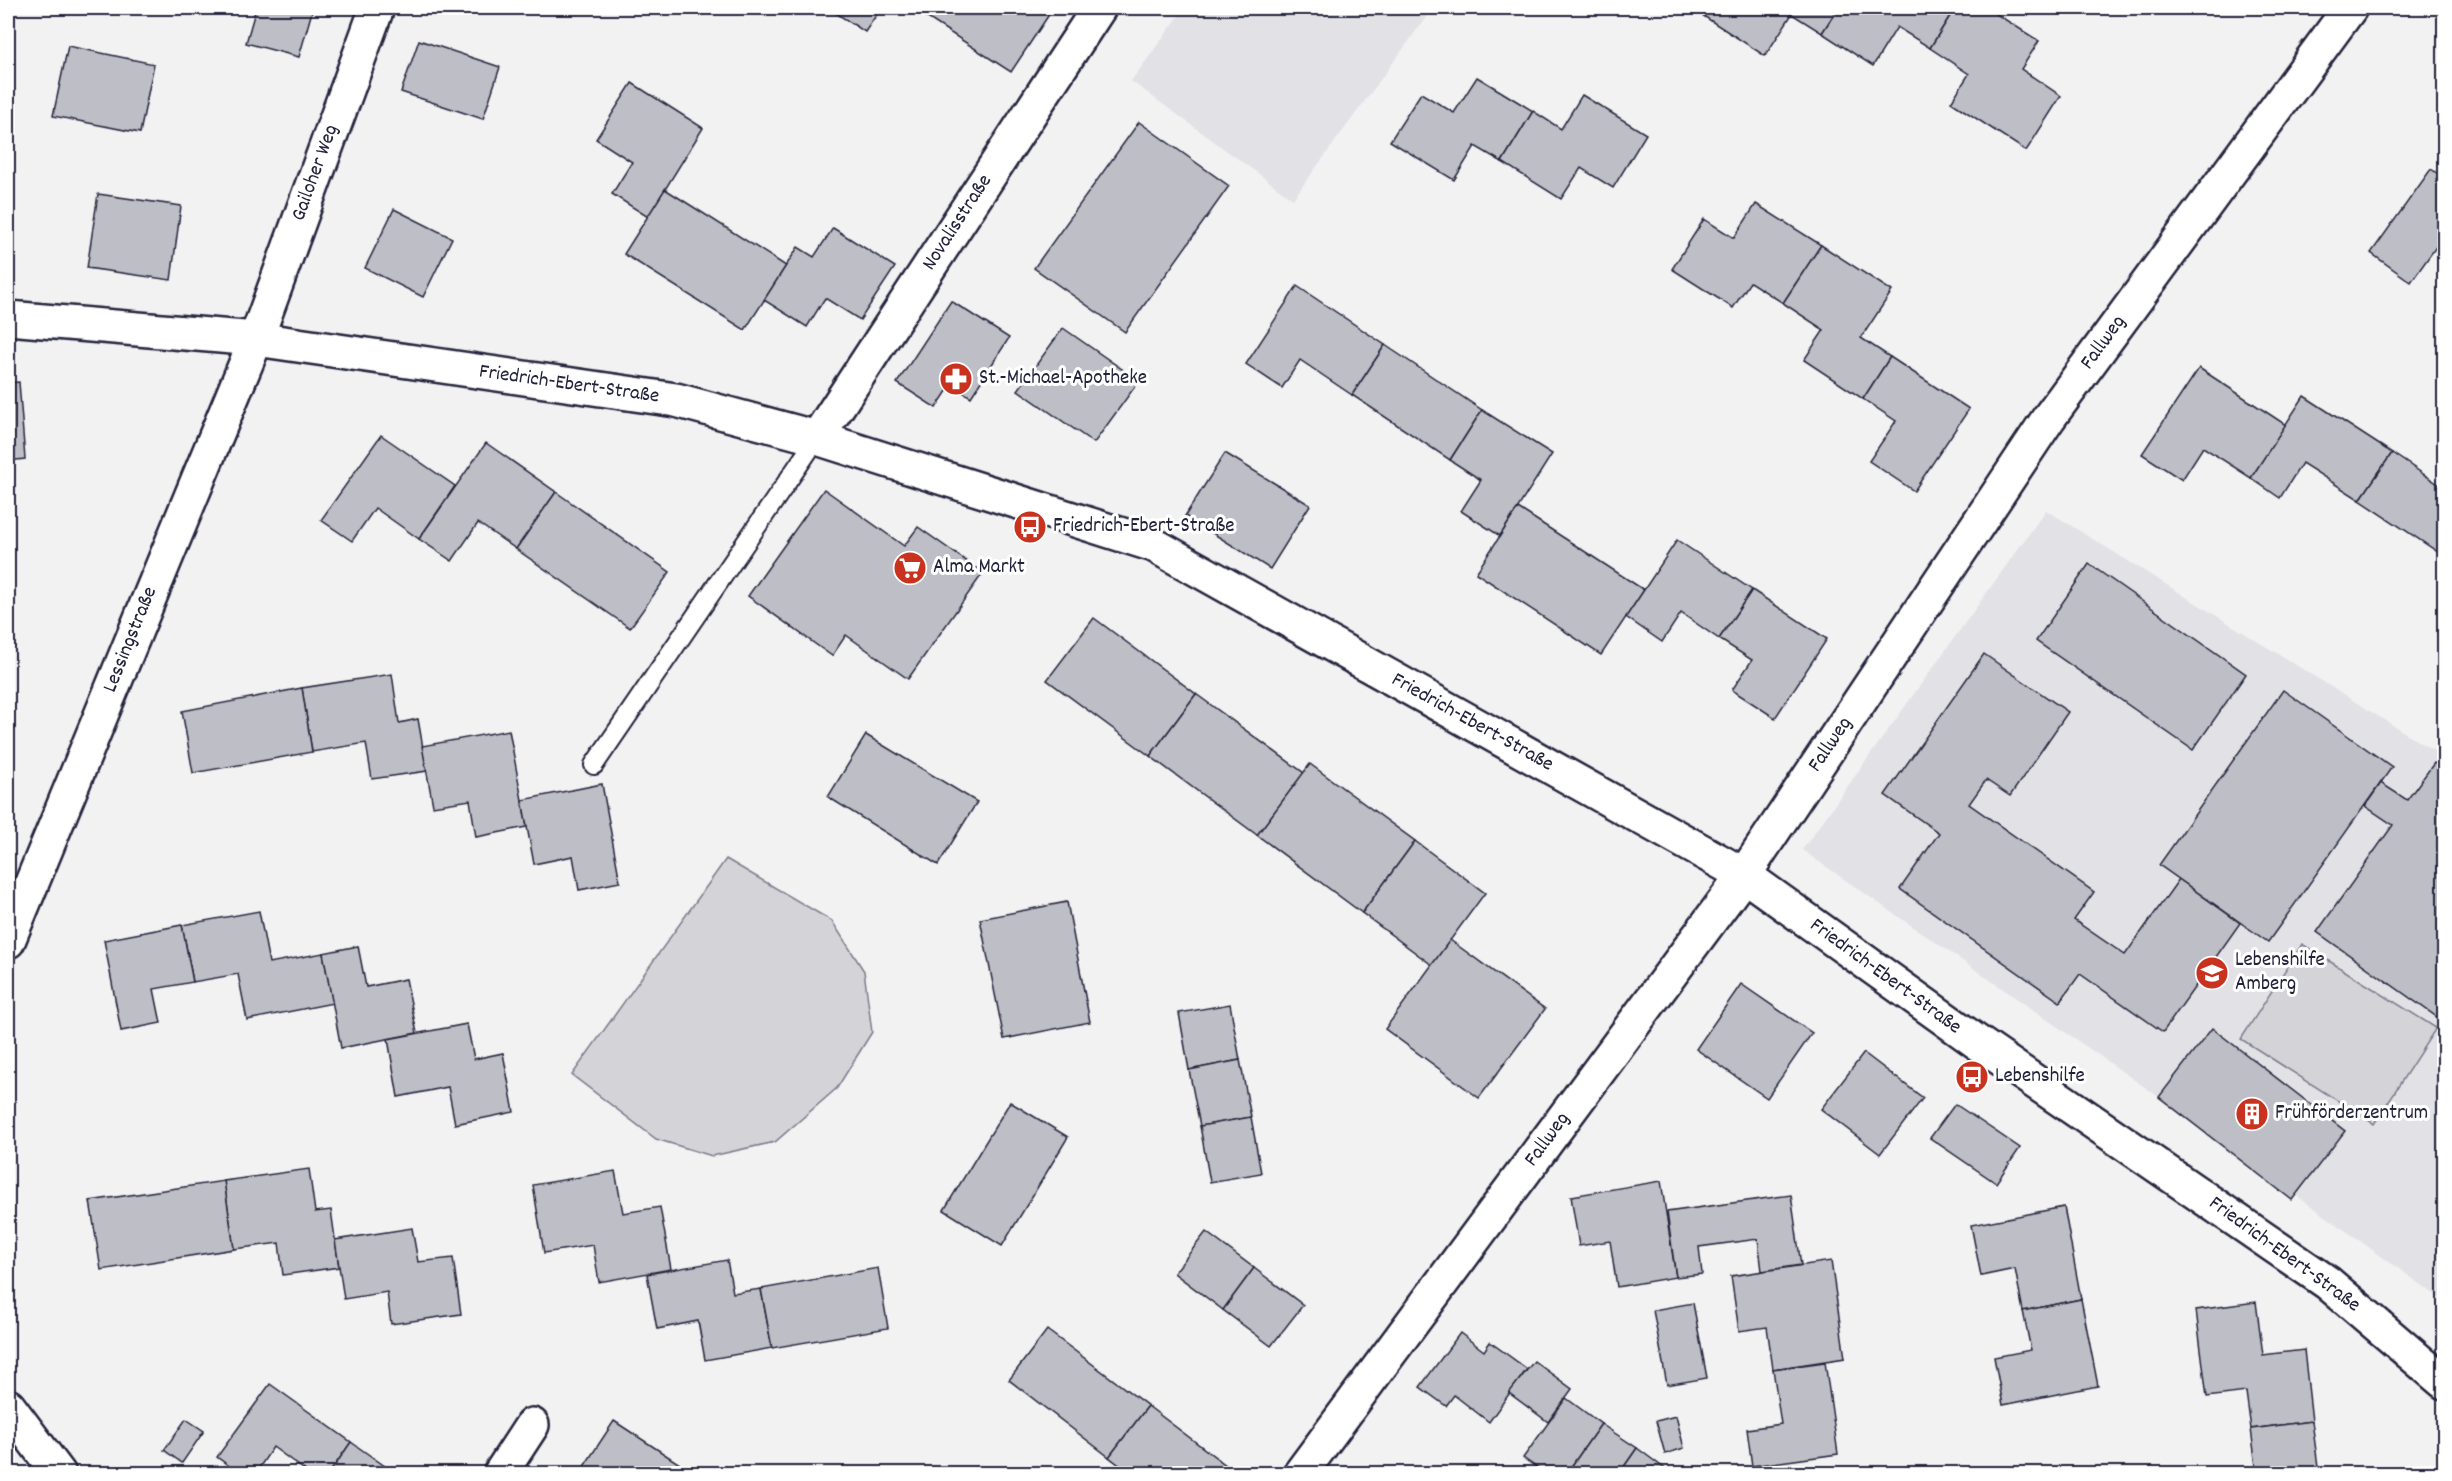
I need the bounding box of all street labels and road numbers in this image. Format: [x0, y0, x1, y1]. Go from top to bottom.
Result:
street label: Gailoher Weg [285, 121, 347, 225]
street label: Novalisstraße [916, 169, 1000, 277]
street label: Fallweg [2074, 309, 2134, 377]
street label: Friedrich-Ebert-Straße [477, 358, 661, 412]
street label: Lessingstraße [96, 583, 166, 697]
street label: Friedrich-Ebert-Straße [1385, 666, 1559, 780]
street label: Fallweg [1801, 711, 1861, 779]
street label: Friedrich-Ebert-Straße [1803, 912, 1967, 1042]
street label: Fallweg [1518, 1106, 1578, 1174]
street label: Friedrich-Ebert-Straße [2202, 1190, 2366, 1320]

